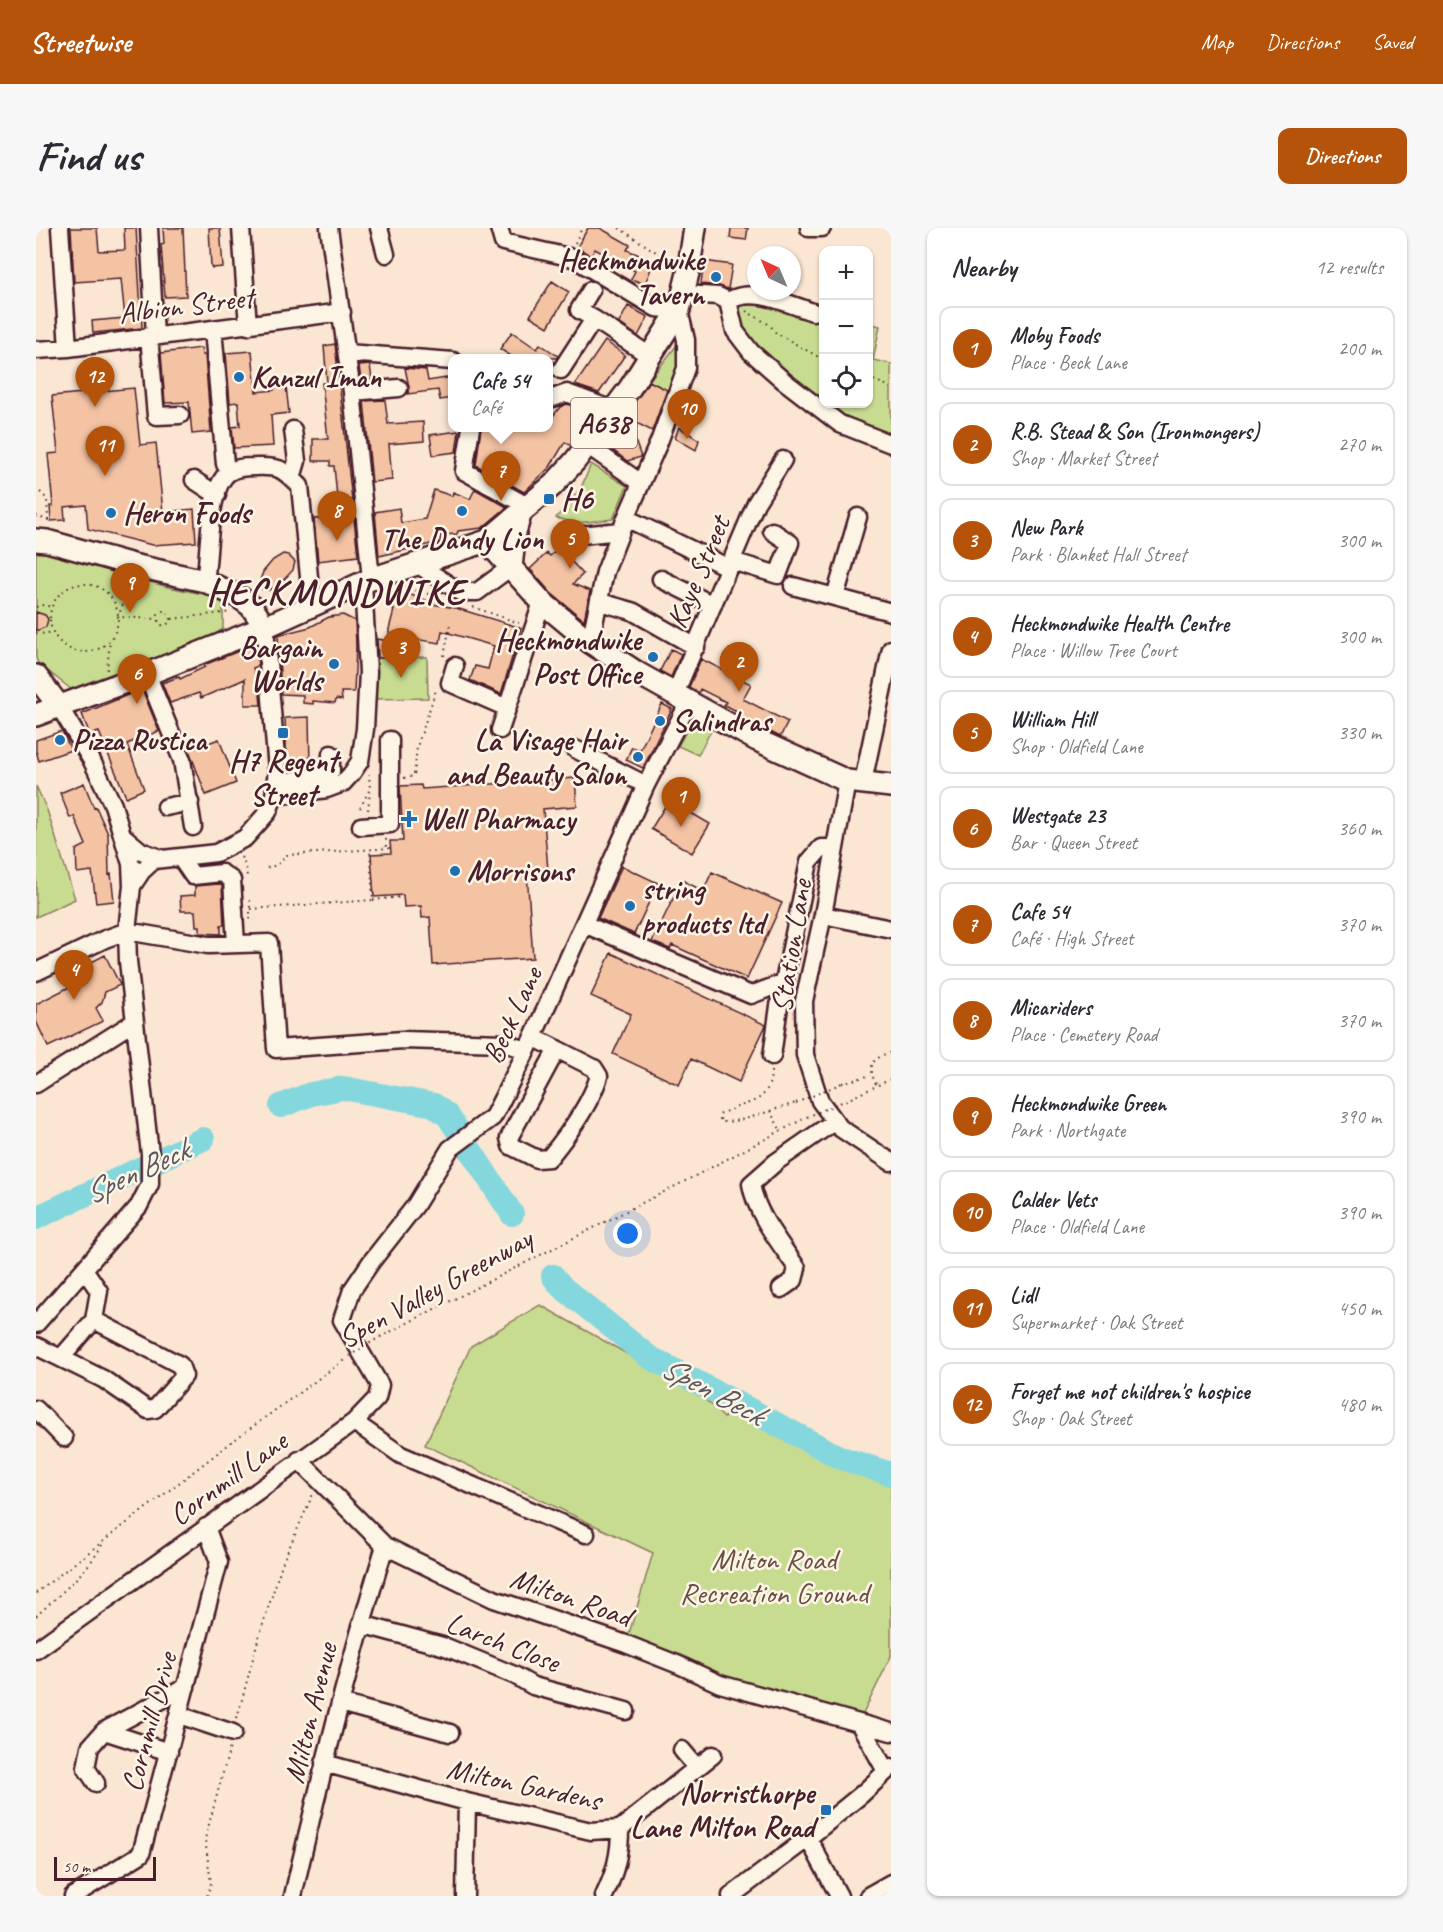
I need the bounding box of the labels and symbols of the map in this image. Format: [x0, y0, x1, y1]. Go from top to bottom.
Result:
place label: Heckmondwike Tavern [558, 241, 707, 313]
north arrow [747, 246, 801, 300]
marker: Heckmondwike Tavern [709, 270, 723, 284]
street label: Albion Street [116, 277, 260, 332]
pin: 12 [76, 358, 114, 407]
place label: Kanzul Iman [251, 358, 382, 396]
marker: Kanzul Iman [232, 370, 246, 384]
pin: 10 [668, 390, 706, 439]
road number: A638 [571, 398, 637, 448]
pin: 11 [86, 426, 124, 476]
pin: 7 [482, 452, 520, 501]
place label: H6 [561, 480, 594, 518]
pin: 8 [318, 492, 356, 541]
marker: H6 [542, 492, 556, 506]
place label: Heron Foods [123, 494, 254, 532]
marker: The Dandy Lion [455, 504, 469, 518]
marker: Heron Foods [104, 506, 118, 520]
street label: Kaye Street [657, 507, 740, 634]
place label: The Dandy Lion [381, 520, 544, 558]
pin: 5 [550, 520, 590, 569]
pin: 9 [110, 564, 149, 613]
district label: HECKMONDWIKE [206, 569, 469, 615]
place label: Heckmondwike Post Office [495, 621, 644, 693]
place label: Bargain Worlds [239, 628, 325, 700]
pin: 3 [382, 628, 421, 678]
pin: 2 [720, 642, 758, 692]
marker: Heckmondwike Post Office [646, 650, 660, 664]
pin: 6 [118, 654, 156, 704]
marker: Bargain Worlds [327, 657, 341, 671]
place label: Salindras [672, 702, 774, 740]
marker: Salindras [653, 714, 667, 728]
place label: Pizza Rustica [72, 721, 209, 759]
place label: La Visage Hair and Beauty Salon [446, 721, 629, 793]
marker: H7 Regent Street [276, 726, 290, 740]
marker: Pizza Rustica [53, 733, 67, 747]
place label: H7 Regent Street [229, 742, 342, 814]
marker: La Visage Hair and Beauty Salon [631, 750, 645, 764]
pin: 1 [662, 778, 700, 827]
place label: Well Pharmacy [421, 800, 578, 838]
marker: Well Pharmacy [402, 812, 416, 826]
place label: Morrisons [467, 852, 576, 890]
marker: Morrisons [448, 864, 462, 878]
place label: string products ltd [642, 870, 769, 942]
street label: Station Lane [762, 875, 821, 1015]
marker: string products ltd [623, 899, 637, 913]
pin: 4 [54, 950, 93, 1000]
street label: Beck Lane [473, 959, 552, 1069]
water label: Spen Beck [77, 1127, 200, 1213]
street label: Spen Valley Greenway [331, 1218, 541, 1357]
your location [613, 1219, 642, 1248]
water label: Spen Beck [654, 1346, 776, 1437]
street label: Cornmill Lane [161, 1421, 296, 1534]
park label: Milton Road Recreation Ground [680, 1540, 872, 1612]
street label: Milton Road [506, 1559, 640, 1637]
street label: Larch Close [441, 1603, 567, 1682]
street label: Milton Avenue [274, 1637, 346, 1787]
street label: Cornmill Drive [112, 1646, 186, 1796]
street label: Milton Gardens [443, 1749, 607, 1819]
place label: Norristhorpe Lane Milton Road [630, 1774, 819, 1846]
marker: Norristhorpe Lane Milton Road [819, 1803, 833, 1817]
scale bar [54, 1854, 156, 1882]

